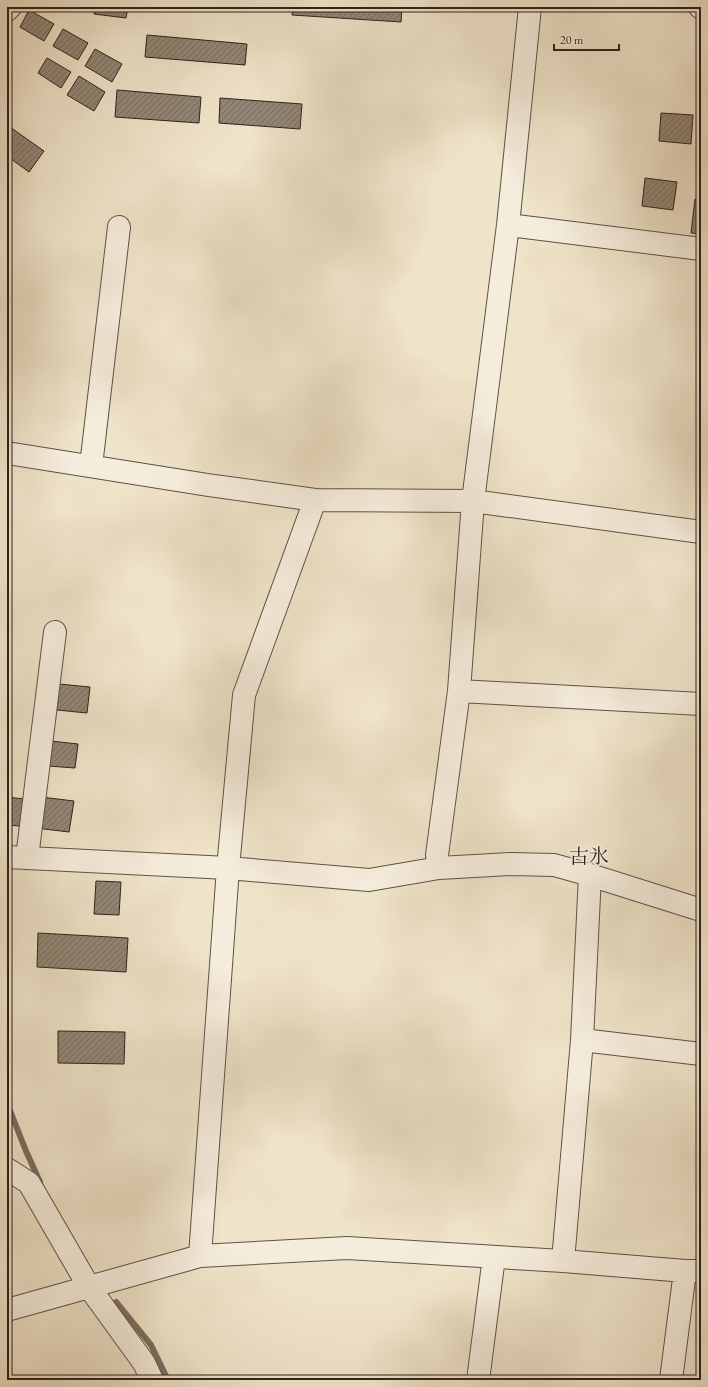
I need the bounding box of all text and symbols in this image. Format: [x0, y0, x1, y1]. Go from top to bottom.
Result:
scale bar [554, 26, 619, 52]
text: 20 m [560, 32, 584, 48]
district label: 古氷 [569, 843, 609, 869]

